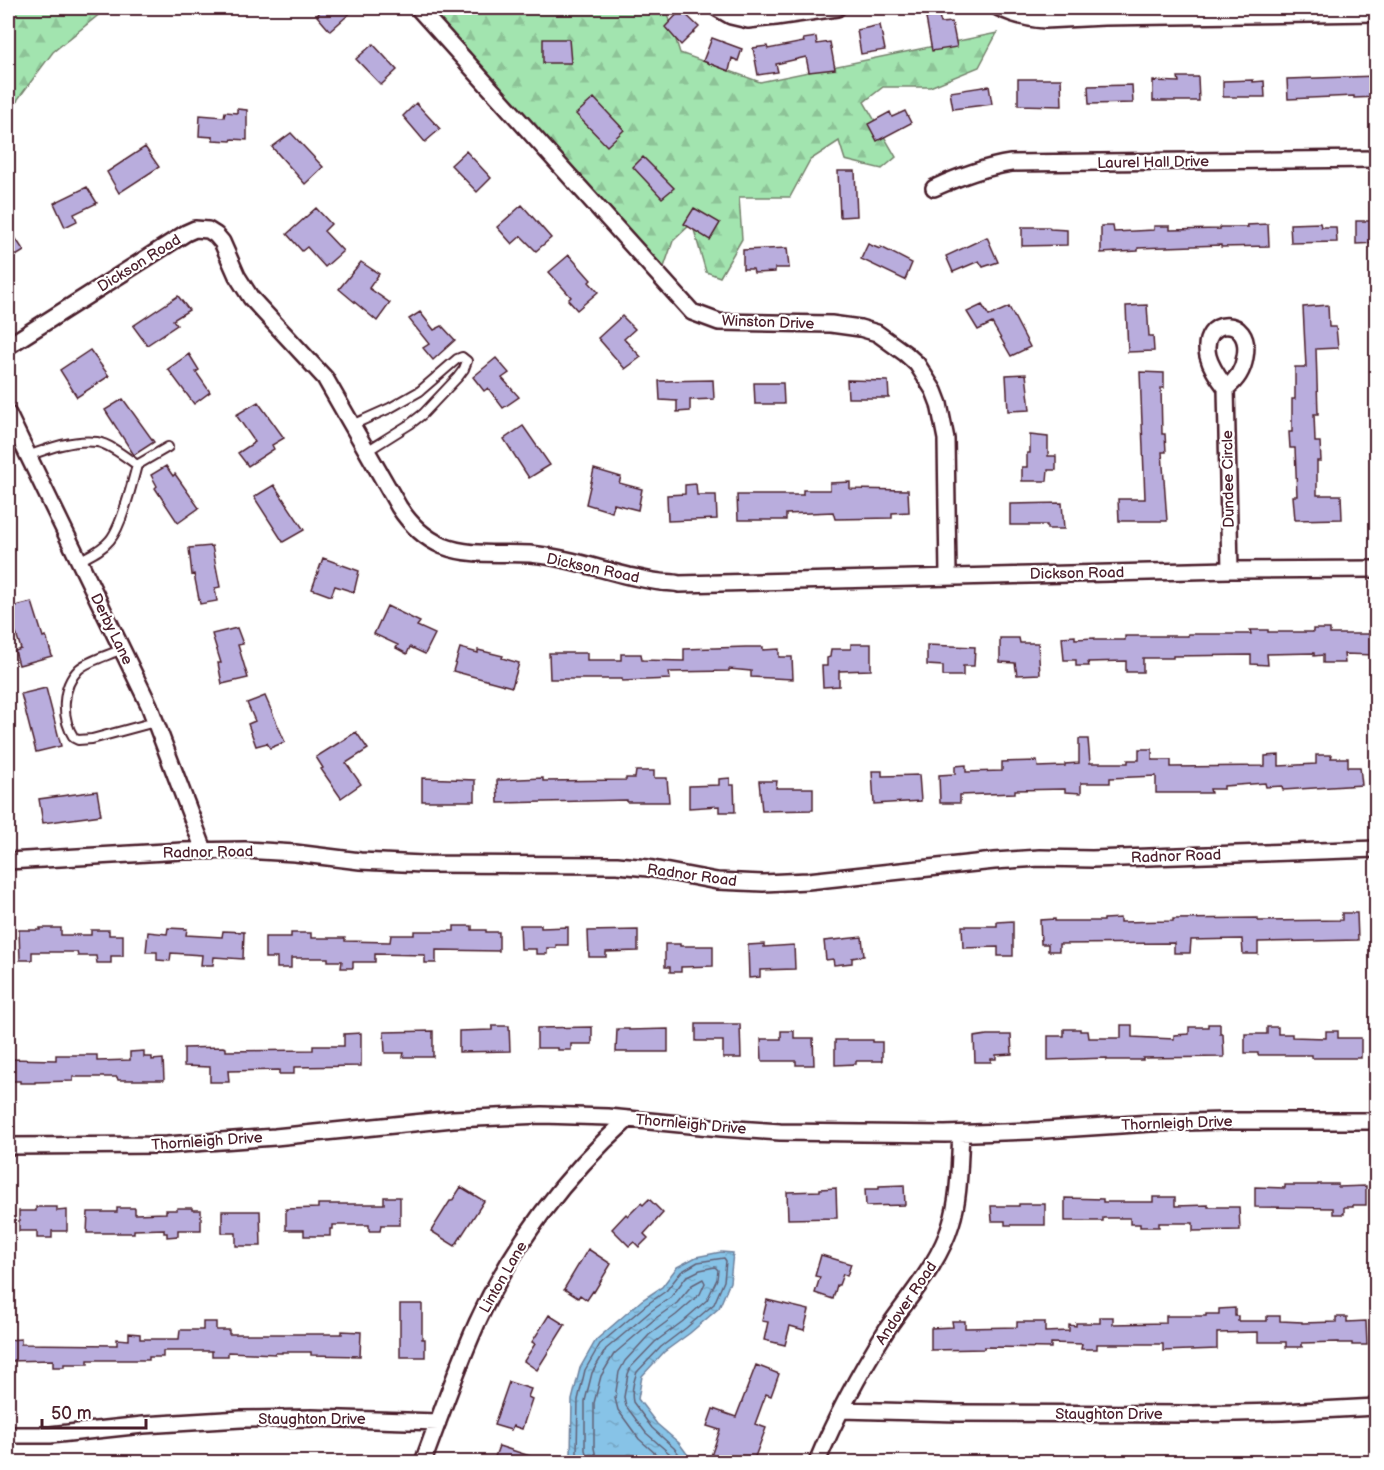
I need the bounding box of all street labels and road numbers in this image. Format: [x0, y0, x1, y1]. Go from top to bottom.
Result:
street label: Laurel Hall Drive [1097, 152, 1209, 173]
street label: Dickson Road [94, 230, 184, 297]
street label: Winston Drive [721, 311, 815, 334]
street label: Dundee Circle [1218, 430, 1239, 528]
street label: Dickson Road [545, 549, 641, 588]
street label: Dickson Road [1030, 563, 1124, 584]
street label: Derby Lane [86, 590, 137, 668]
street label: Radnor Road [163, 842, 253, 863]
street label: Radnor Road [1130, 845, 1222, 868]
street label: Radnor Road [646, 860, 738, 891]
street label: Thornleigh Drive [635, 1110, 747, 1139]
street label: Thornleigh Drive [1121, 1112, 1233, 1135]
street label: Thornleigh Drive [151, 1128, 263, 1155]
street label: Linton Lane [475, 1238, 532, 1317]
street label: Andover Road [872, 1258, 941, 1349]
street label: Staughton Drive [1055, 1405, 1163, 1424]
street label: Staughton Drive [258, 1410, 366, 1429]

